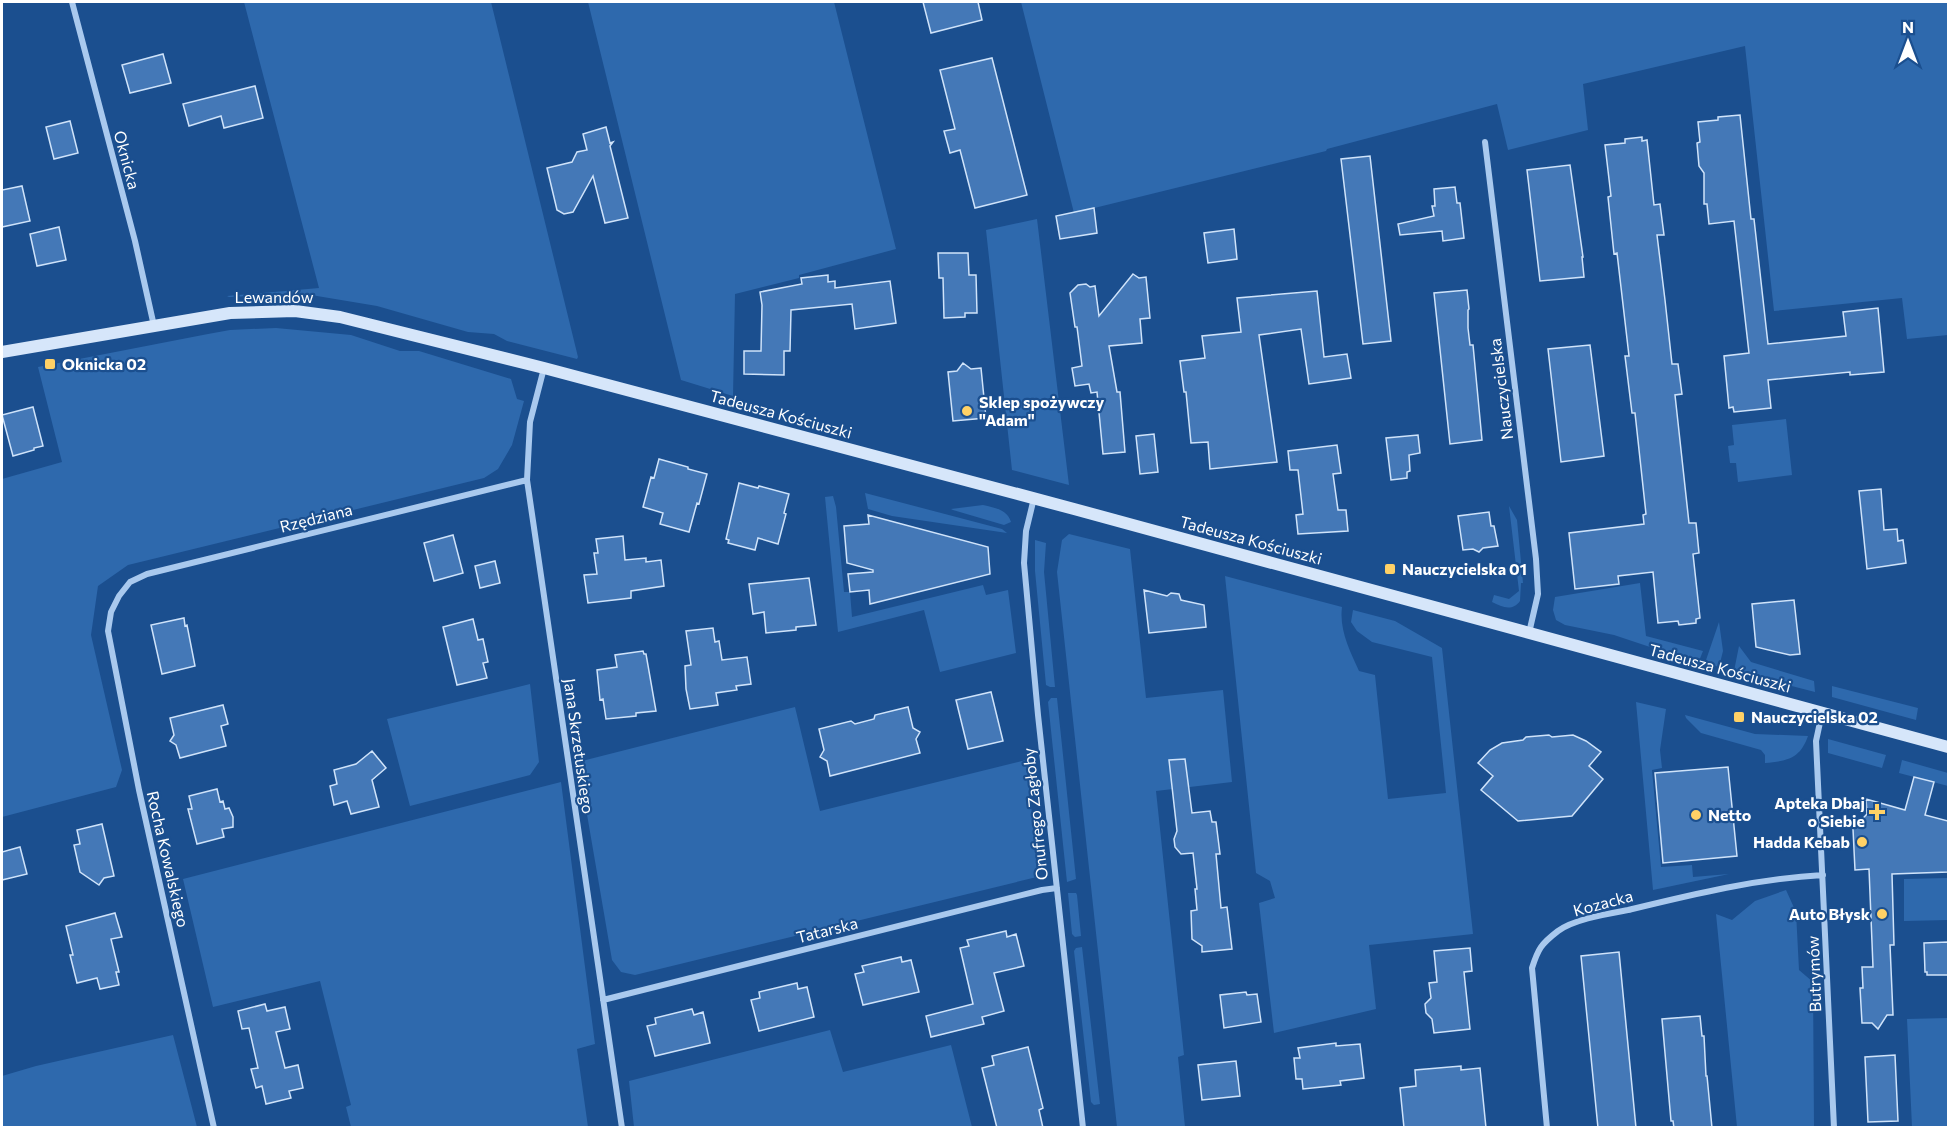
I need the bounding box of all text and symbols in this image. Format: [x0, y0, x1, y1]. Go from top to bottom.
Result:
north arrow [1878, 12, 1938, 72]
text: N [1902, 17, 1914, 36]
street label: Oknicka [111, 128, 144, 191]
street label: Lewandów [235, 287, 314, 306]
street label: Nauczycielska [1485, 337, 1516, 441]
place label: Oknicka 02 [62, 354, 146, 373]
marker: Oknicka 02 [43, 357, 57, 371]
street label: Tadeusza Kościuszki [708, 385, 854, 442]
place label: Sklep spożywczy "Adam" [979, 392, 1105, 429]
marker: Sklep spożywczy "Adam" [960, 404, 974, 418]
street label: Rzędziana [278, 499, 354, 536]
street label: Tadeusza Kościuszki [1178, 511, 1324, 568]
place label: Nauczycielska 01 [1402, 559, 1527, 578]
marker: Nauczycielska 01 [1383, 562, 1397, 576]
street label: Tadeusza Kościuszki [1647, 639, 1793, 696]
street label: Jana Skrzetuskiego [561, 677, 598, 815]
place label: Nauczycielska 02 [1751, 707, 1878, 726]
marker: Nauczycielska 02 [1732, 710, 1746, 724]
street label: Onufrego Zagłoby [1018, 747, 1051, 881]
street label: Rocha Kowalskiego [144, 789, 193, 929]
place label: Apteka Dbaj o Siebie [1774, 793, 1865, 830]
place label: Netto [1708, 805, 1752, 824]
marker: Apteka Dbaj o Siebie [1870, 805, 1884, 819]
marker: Netto [1689, 808, 1703, 822]
place label: Hadda Kebab [1753, 832, 1850, 851]
marker: Hadda Kebab [1855, 835, 1869, 849]
street label: Kozacka [1571, 885, 1635, 920]
place label: Auto Błysk [1789, 904, 1871, 923]
marker: Auto Błysk [1875, 907, 1889, 921]
street label: Tatarska [794, 913, 860, 946]
street label: Butrymów [1803, 935, 1824, 1013]

